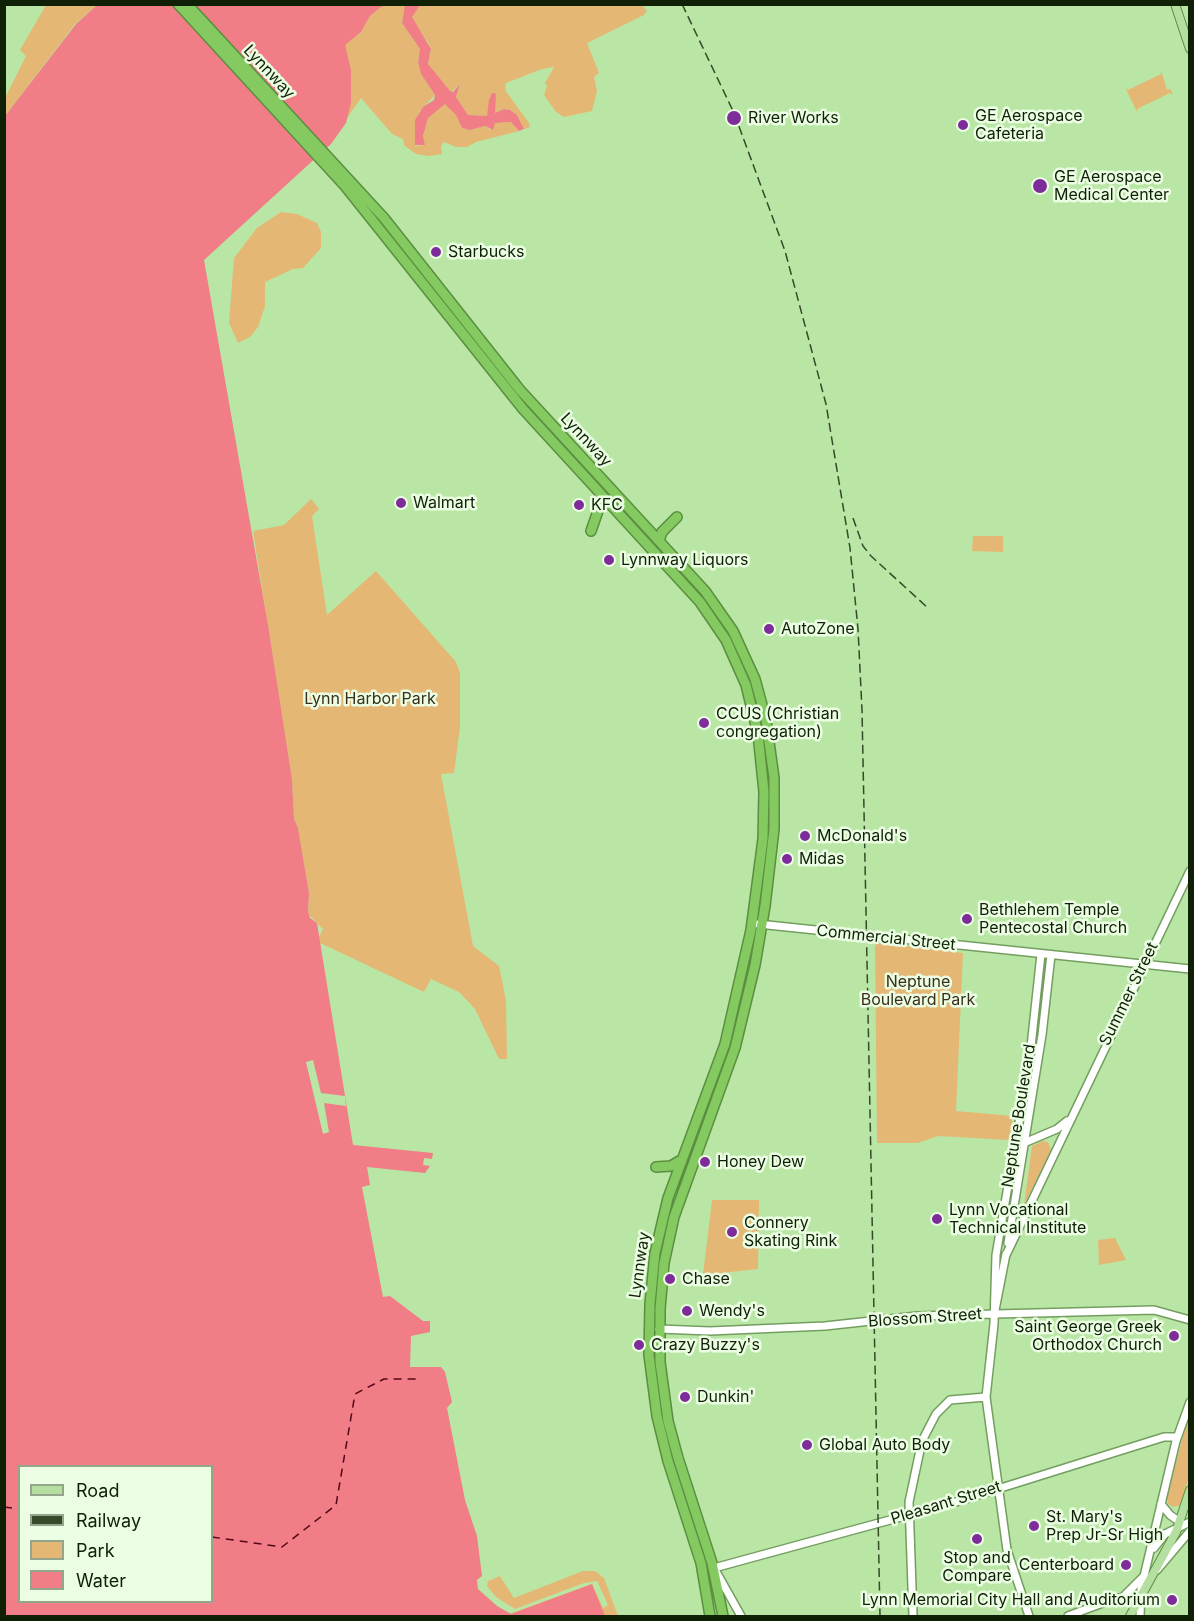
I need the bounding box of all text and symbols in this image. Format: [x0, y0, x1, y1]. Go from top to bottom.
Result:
street label: Lynnway [239, 41, 299, 103]
place label: GE Aerospace Cafeteria [975, 106, 1083, 144]
place label: River Works [748, 108, 839, 128]
marker: River Works [725, 109, 743, 127]
marker: GE Aerospace Cafeteria [956, 118, 970, 132]
place label: GE Aerospace Medical Center [1054, 167, 1169, 205]
marker: GE Aerospace Medical Center [1031, 177, 1049, 195]
place label: Starbucks [448, 242, 524, 262]
marker: Starbucks [429, 245, 443, 259]
street label: Lynnway [556, 409, 616, 471]
place label: Walmart [413, 493, 475, 513]
place label: KFC [591, 495, 623, 515]
marker: Walmart [394, 496, 408, 510]
marker: KFC [572, 498, 586, 512]
place label: Lynnway Liquors [621, 550, 748, 570]
marker: Lynnway Liquors [602, 553, 616, 567]
place label: AutoZone [781, 619, 855, 639]
marker: AutoZone [762, 622, 776, 636]
park label: Lynn Harbor Park [304, 689, 436, 709]
place label: CCUS (Christian congregation) [716, 704, 839, 742]
marker: CCUS (Christian congregation) [697, 716, 711, 730]
place label: McDonald's [817, 826, 907, 846]
marker: McDonald's [798, 829, 812, 843]
place label: Midas [799, 849, 845, 869]
marker: Midas [780, 852, 794, 866]
place label: Bethlehem Temple Pentecostal Church [979, 900, 1127, 938]
marker: Bethlehem Temple Pentecostal Church [960, 912, 974, 926]
street label: Commercial Street [815, 921, 957, 955]
street label: Summer Street [1096, 939, 1162, 1049]
park label: Neptune Boulevard Park [861, 972, 975, 1010]
street label: Neptune Boulevard [998, 1043, 1040, 1189]
place label: Honey Dew [717, 1152, 804, 1172]
marker: Honey Dew [698, 1155, 712, 1169]
place label: Lynn Vocational Technical Institute [949, 1200, 1086, 1238]
marker: Lynn Vocational Technical Institute [930, 1212, 944, 1226]
place label: Connery Skating Rink [744, 1213, 837, 1251]
marker: Connery Skating Rink [725, 1225, 739, 1239]
street label: Lynnway [626, 1231, 654, 1299]
place label: Chase [682, 1269, 730, 1289]
marker: Chase [663, 1272, 677, 1286]
place label: Wendy's [699, 1301, 765, 1321]
marker: Wendy's [680, 1304, 694, 1318]
street label: Blossom Street [867, 1304, 983, 1332]
place label: Saint George Greek Orthodox Church [1014, 1317, 1162, 1355]
marker: Saint George Greek Orthodox Church [1167, 1329, 1181, 1343]
place label: Crazy Buzzy's [651, 1335, 760, 1355]
marker: Crazy Buzzy's [632, 1338, 646, 1352]
place label: Dunkin' [697, 1387, 754, 1407]
marker: Dunkin' [678, 1390, 692, 1404]
place label: Global Auto Body [819, 1435, 950, 1455]
marker: Global Auto Body [800, 1438, 814, 1452]
legend [18, 1465, 213, 1603]
street label: Pleasant Street [889, 1477, 1003, 1529]
text: Road [76, 1480, 119, 1501]
place label: St. Mary's Prep Jr-Sr High [1046, 1507, 1163, 1545]
text: Railway [76, 1510, 141, 1531]
marker: St. Mary's Prep Jr-Sr High [1027, 1519, 1041, 1533]
marker: Stop and Compare [970, 1532, 984, 1546]
text: Park [76, 1540, 115, 1561]
place label: Stop and Compare [942, 1548, 1012, 1586]
place label: Centerboard [1019, 1555, 1114, 1575]
marker: Centerboard [1119, 1558, 1133, 1572]
text: Water [76, 1570, 126, 1591]
place label: Lynn Memorial City Hall and Auditorium [862, 1590, 1160, 1610]
marker: Lynn Memorial City Hall and Auditorium [1165, 1593, 1179, 1607]

